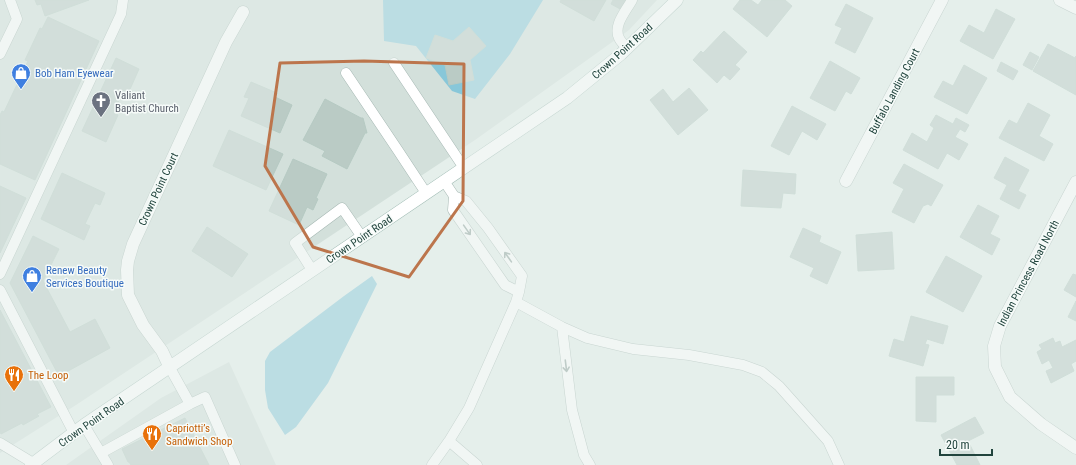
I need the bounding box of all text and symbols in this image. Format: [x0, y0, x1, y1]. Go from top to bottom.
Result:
street label: Crown Point Road [589, 21, 655, 82]
street label: Buffalo Landing Court [866, 46, 923, 136]
shop icon: Bob Ham Eyewear [10, 62, 32, 90]
place label: Bob Ham Eyewear [35, 67, 114, 80]
place label: Valiant Baptist Church [115, 89, 179, 115]
church icon: Valiant Baptist Church [90, 90, 112, 118]
street label: Crown Point Court [136, 151, 181, 228]
street label: Crown Point Road [324, 212, 395, 266]
street label: Indian Princess Road North [995, 218, 1062, 329]
one-way arrow [463, 224, 472, 235]
one-way arrow [504, 252, 512, 263]
place label: Renew Beauty Services Boutique [46, 264, 124, 290]
shop icon: Renew Beauty Services Boutique [21, 265, 43, 293]
one-way arrow [563, 359, 570, 372]
restaurant icon: The Loop [3, 364, 25, 392]
place label: The Loop [28, 369, 68, 382]
street label: Crown Point Road [56, 395, 127, 450]
place label: Capriotti’s Sandwich Shop [166, 422, 232, 448]
restaurant icon: Capriotti’s Sandwich Shop [141, 423, 163, 451]
scale bar [940, 431, 992, 457]
text: 20 m [946, 438, 970, 452]

